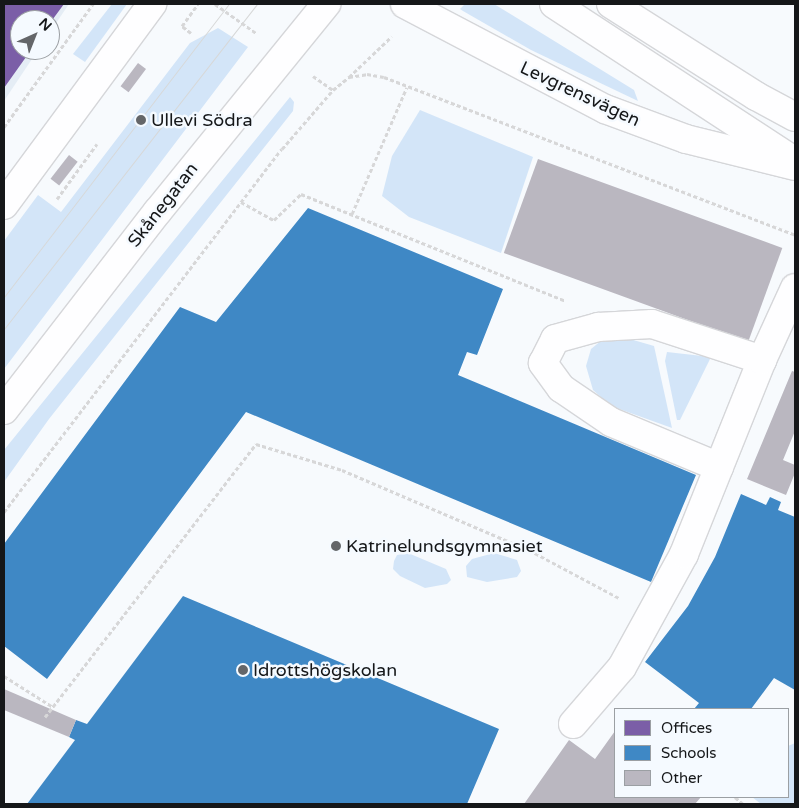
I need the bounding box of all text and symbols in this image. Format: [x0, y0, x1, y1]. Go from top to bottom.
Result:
north arrow [10, 10, 60, 60]
text: N [35, 15, 55, 35]
street label: Levgrensvägen [517, 57, 643, 131]
place label: Ullevi Södra [151, 109, 253, 131]
marker: Ullevi Södra [135, 114, 147, 126]
street label: Skånegatan [123, 159, 203, 251]
place label: Katrinelundsgymnasiet [346, 535, 543, 557]
marker: Katrinelundsgymnasiet [330, 540, 342, 552]
place label: Idrottshögskolan [253, 659, 397, 681]
marker: Idrottshögskolan [237, 664, 249, 676]
legend [614, 708, 789, 798]
text: Offices [661, 719, 712, 737]
text: Schools [661, 744, 717, 762]
text: Other [661, 769, 702, 787]

